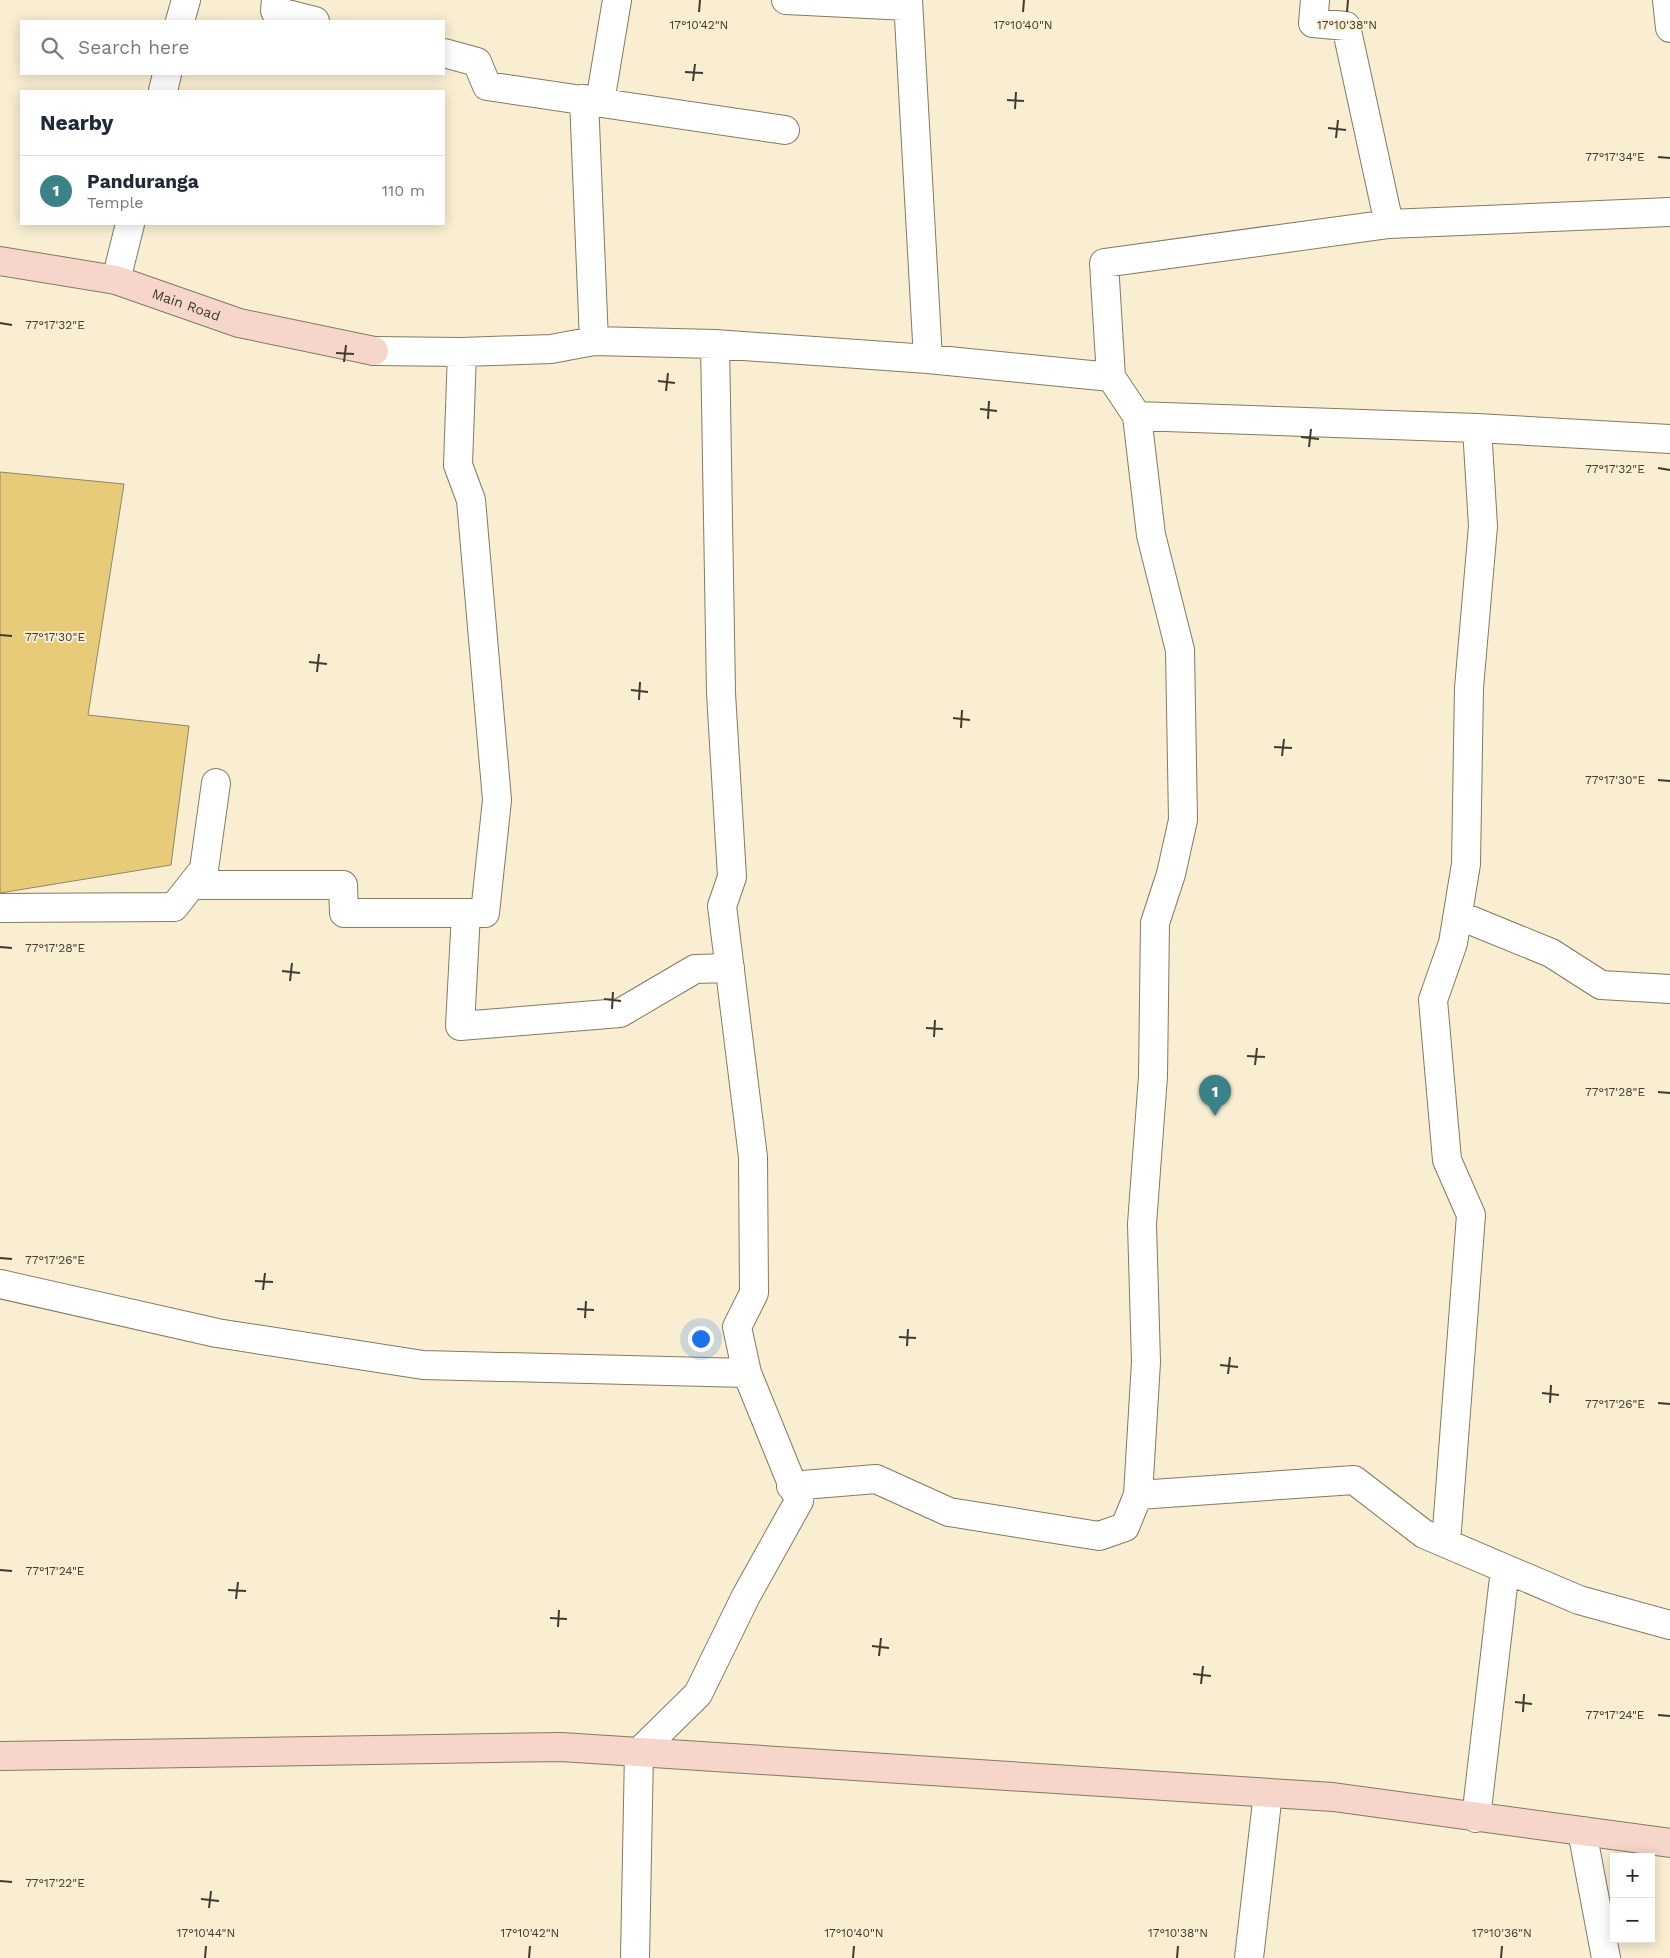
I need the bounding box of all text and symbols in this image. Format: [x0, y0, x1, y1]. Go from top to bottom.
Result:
text: 17°10'42"N [670, 18, 728, 32]
text: 17°10'40"N [993, 18, 1053, 32]
text: 17°10'38"N [1317, 18, 1377, 32]
search box [20, 20, 445, 75]
icon: search [38, 34, 66, 62]
text: Search here [78, 36, 189, 59]
text: Nearby [40, 110, 113, 135]
text: 77°17'34"E [1585, 150, 1645, 164]
text: Panduranga [87, 170, 199, 193]
text: 1 [53, 181, 59, 200]
text: 110 m [382, 181, 425, 200]
text: Temple [87, 193, 144, 212]
street label: Main Road [150, 285, 223, 324]
text: 77°17'32"E [25, 318, 85, 332]
text: 77°17'32"E [1585, 462, 1645, 476]
text: 77°17'30"E [25, 630, 85, 644]
text: 77°17'30"E [1585, 773, 1645, 787]
text: 77°17'28"E [25, 941, 85, 955]
pin: 1 [1199, 1075, 1231, 1116]
text: 77°17'28"E [1585, 1085, 1645, 1099]
text: 77°17'26"E [25, 1253, 85, 1267]
your location [688, 1326, 714, 1352]
text: 77°17'26"E [1585, 1397, 1645, 1411]
text: 77°17'24"E [25, 1564, 85, 1578]
text: 77°17'24"E [1585, 1708, 1645, 1722]
map controls [1610, 1853, 1655, 1943]
button: + [1610, 1853, 1655, 1898]
text: 77°17'22"E [25, 1876, 85, 1890]
button: − [1610, 1898, 1655, 1943]
text: 17°10'44"N [177, 1926, 235, 1940]
text: 17°10'42"N [501, 1926, 559, 1940]
text: 17°10'40"N [824, 1926, 884, 1940]
text: 17°10'38"N [1148, 1926, 1208, 1940]
text: 17°10'36"N [1472, 1926, 1532, 1940]

